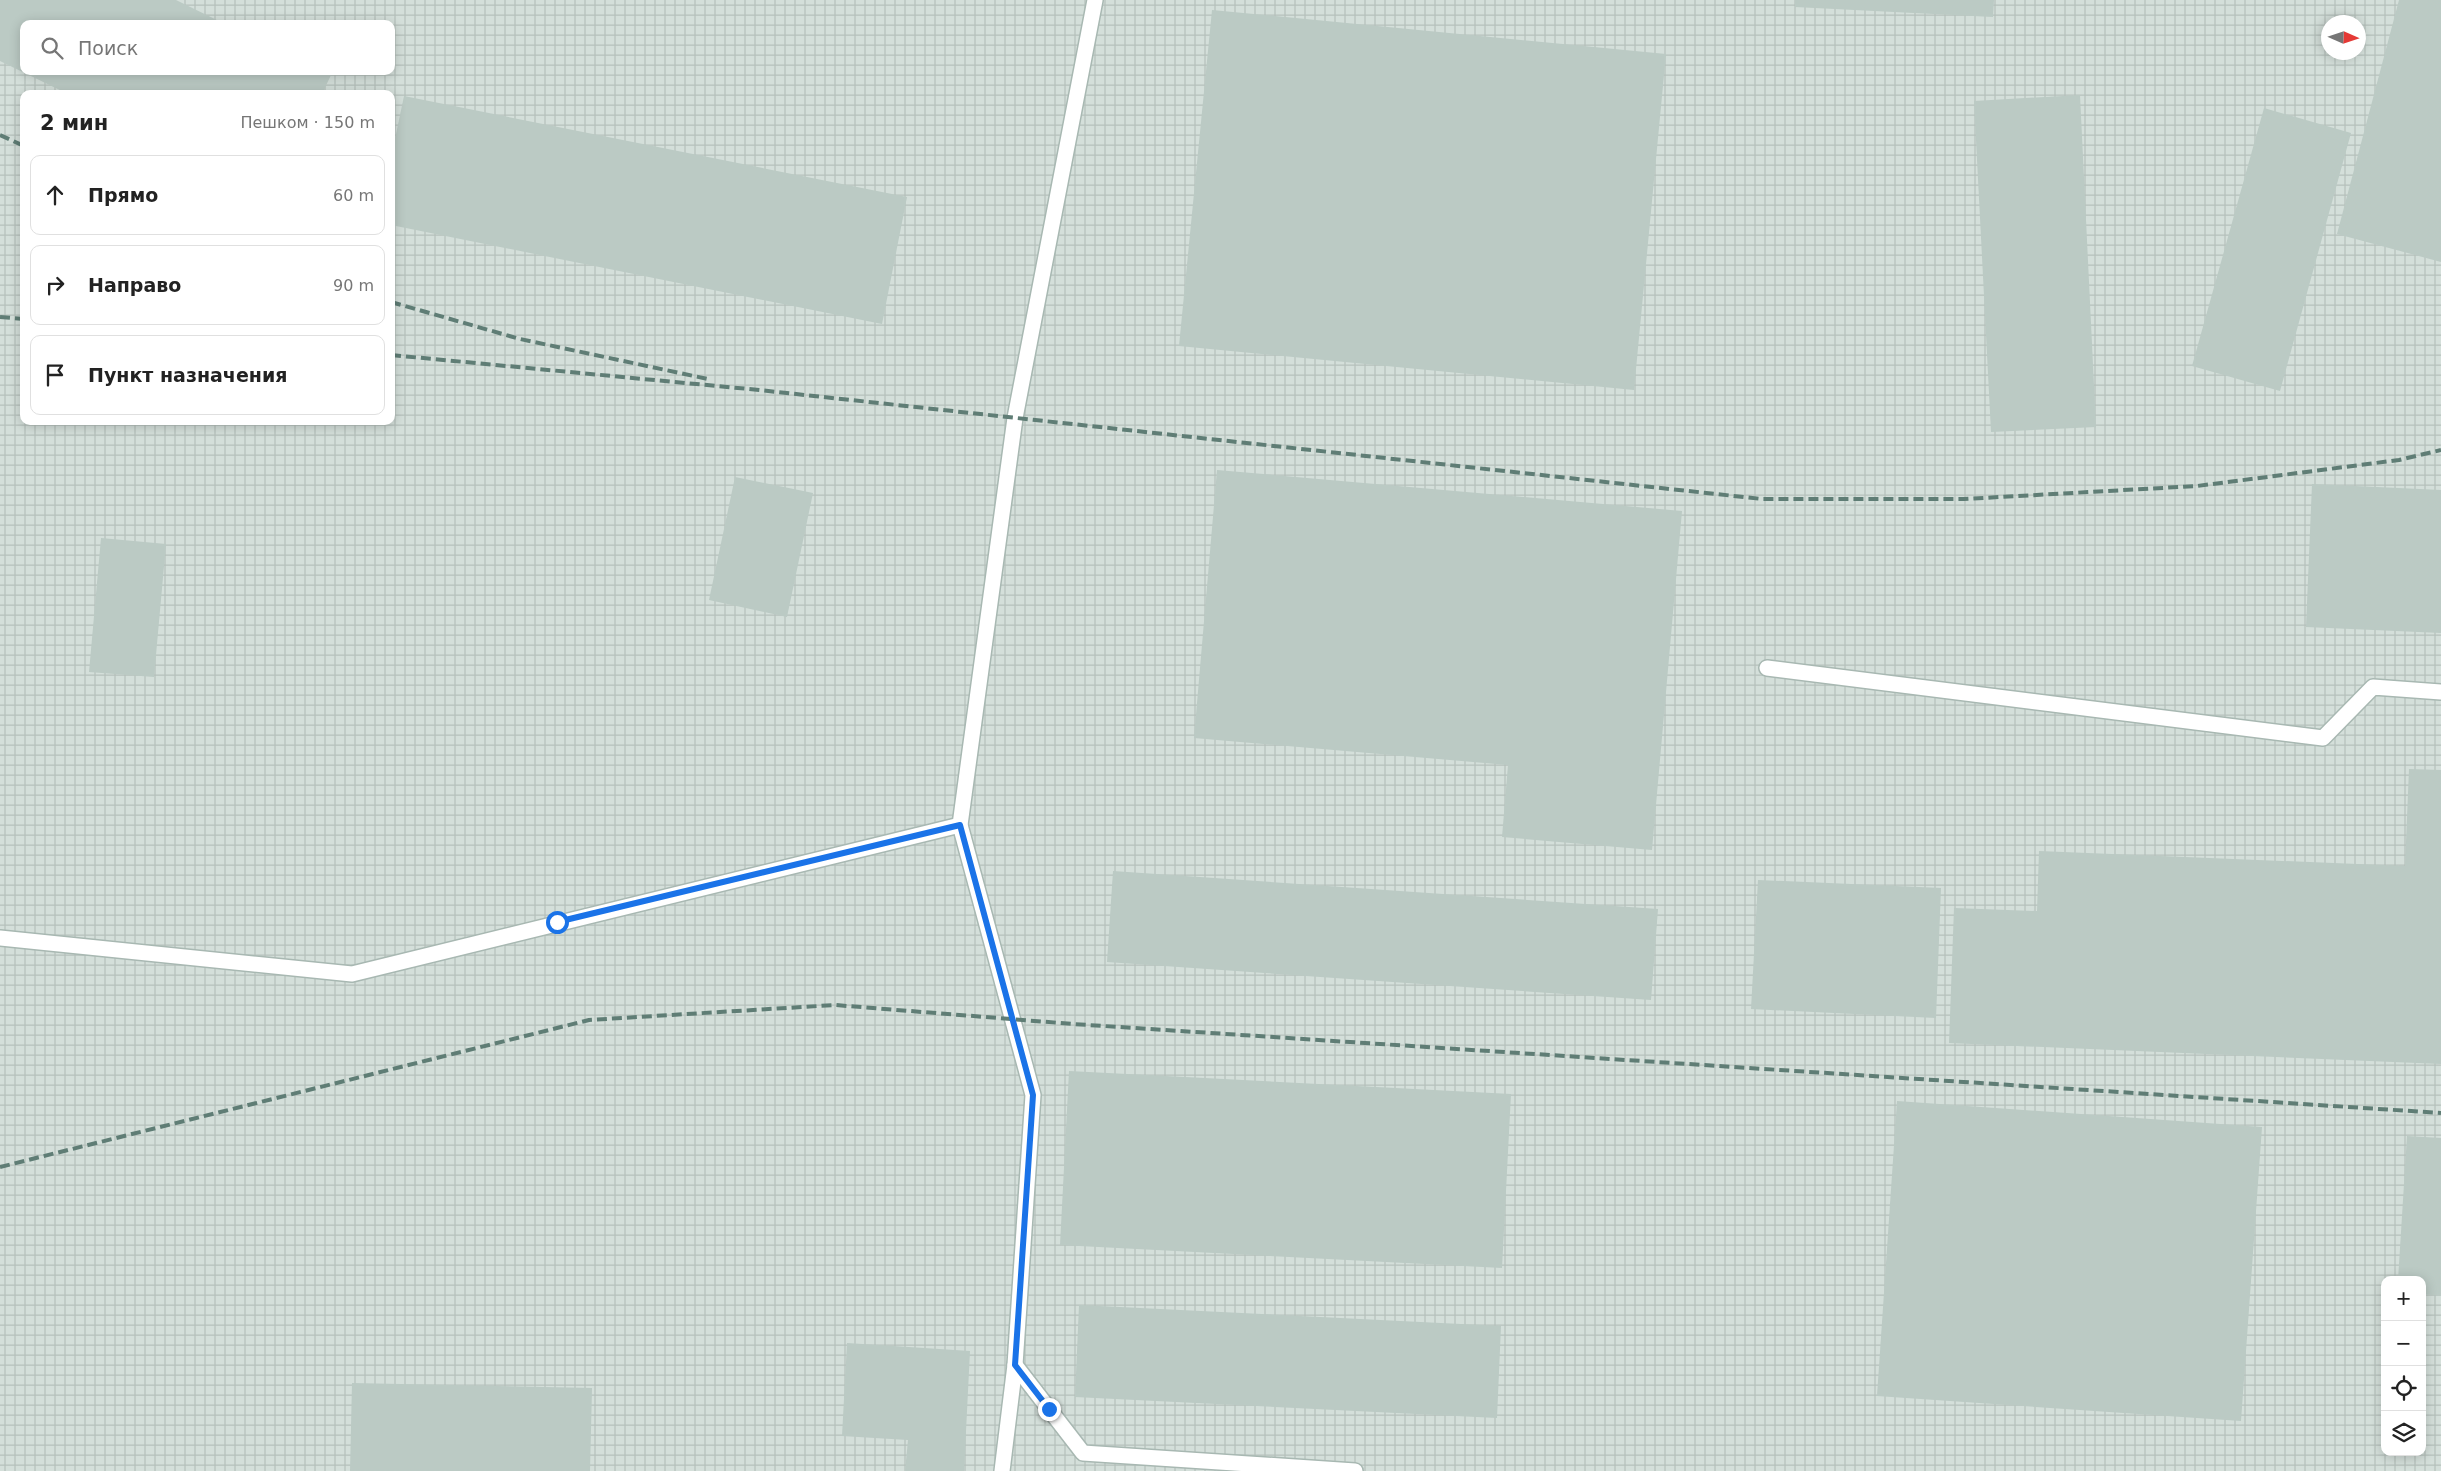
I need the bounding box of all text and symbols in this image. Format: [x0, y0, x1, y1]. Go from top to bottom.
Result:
north arrow [2321, 15, 2366, 60]
search box [20, 20, 395, 75]
icon: search [38, 34, 66, 62]
text: Поиск [78, 37, 138, 59]
text: 2 мин [40, 111, 108, 135]
text: Пешком · 150 m [240, 113, 375, 132]
icon: ahead [41, 181, 69, 209]
text: Прямо [88, 184, 158, 206]
text: 60 m [333, 186, 374, 205]
icon: right [41, 271, 69, 299]
text: Направо [88, 274, 181, 296]
text: 90 m [333, 276, 374, 295]
icon: arrive [41, 361, 69, 389]
text: Пункт назначения [88, 364, 287, 386]
route start [546, 911, 569, 934]
map controls [2381, 1276, 2426, 1456]
button: + [2381, 1276, 2426, 1321]
button: − [2381, 1321, 2426, 1366]
button: locate [2381, 1366, 2426, 1411]
route end [1038, 1398, 1061, 1421]
button: layers [2381, 1411, 2426, 1456]

